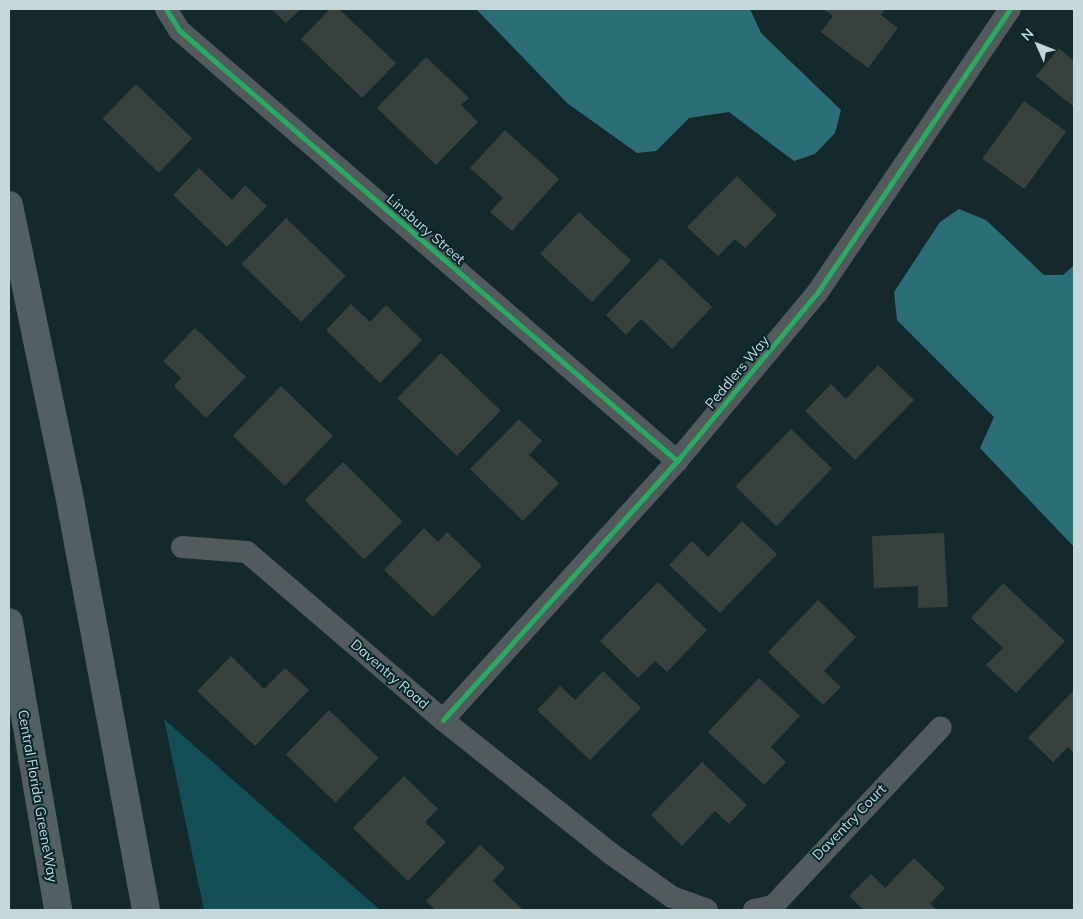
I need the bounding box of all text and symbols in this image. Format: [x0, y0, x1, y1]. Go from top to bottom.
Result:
north arrow [1013, 20, 1063, 70]
text: N [1017, 25, 1037, 45]
street label: Linsbury Street [384, 191, 468, 267]
street label: Peddlers Way [702, 332, 772, 412]
street label: Daventry Road [348, 636, 432, 712]
street label: Central Florida GreeneWay [15, 708, 61, 884]
street label: Daventry Court [809, 781, 889, 863]

